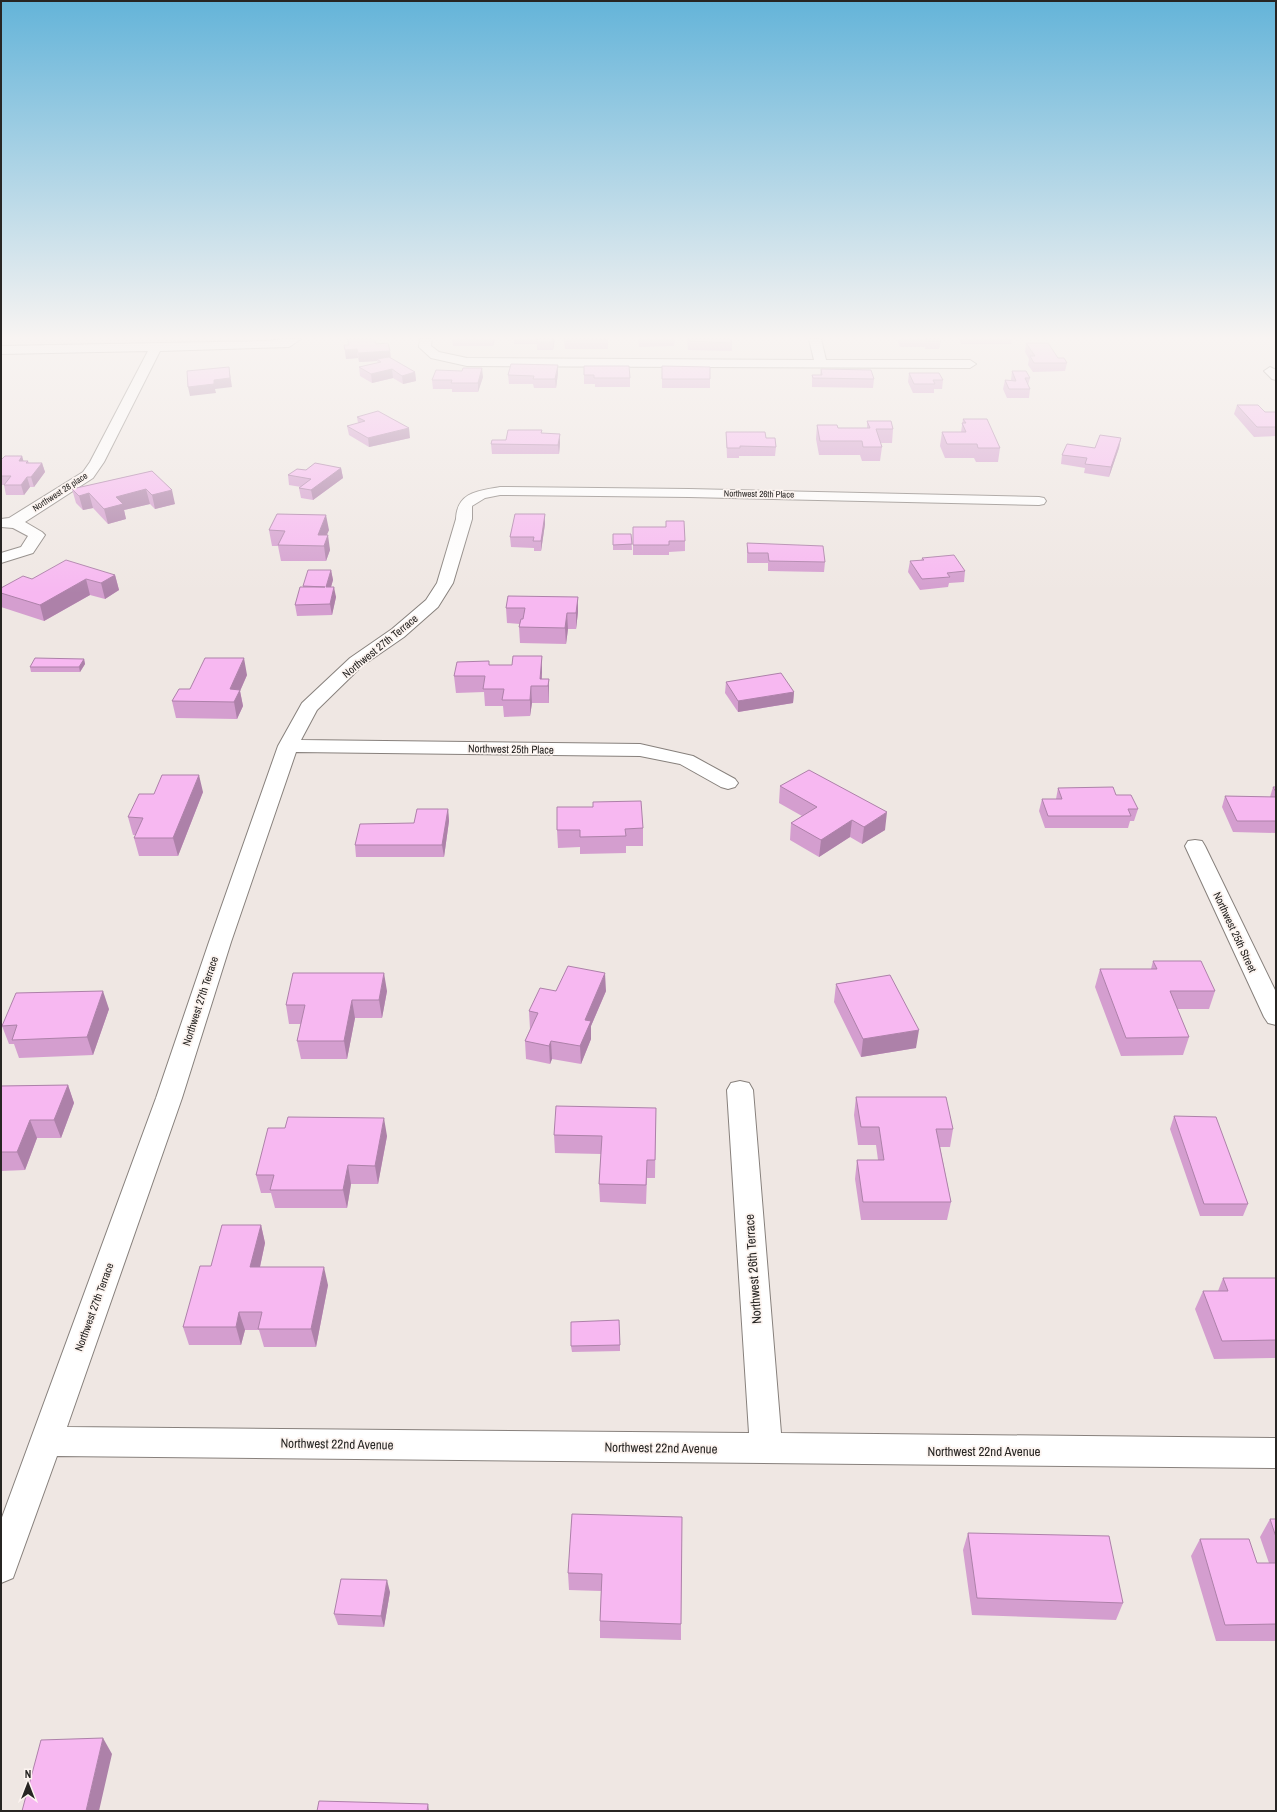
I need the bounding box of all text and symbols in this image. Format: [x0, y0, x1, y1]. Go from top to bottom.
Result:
street label: Northwest 28 place [30, 470, 90, 514]
street label: Northwest 26th Place [724, 487, 794, 501]
street label: Northwest 27th Terrace [339, 611, 421, 681]
street label: Northwest 25th Place [468, 741, 554, 757]
street label: Northwest 25th Street [1210, 890, 1260, 975]
street label: Northwest 27th Terrace [179, 955, 221, 1047]
street label: Northwest 26th Terrace [741, 1213, 765, 1324]
street label: Northwest 27th Terrace [72, 1261, 116, 1353]
street label: Northwest 22nd Avenue [280, 1435, 394, 1453]
street label: Northwest 22nd Avenue [604, 1439, 718, 1457]
street label: Northwest 22nd Avenue [927, 1443, 1041, 1460]
north arrow [8, 1764, 48, 1804]
text: N [25, 1767, 31, 1781]

